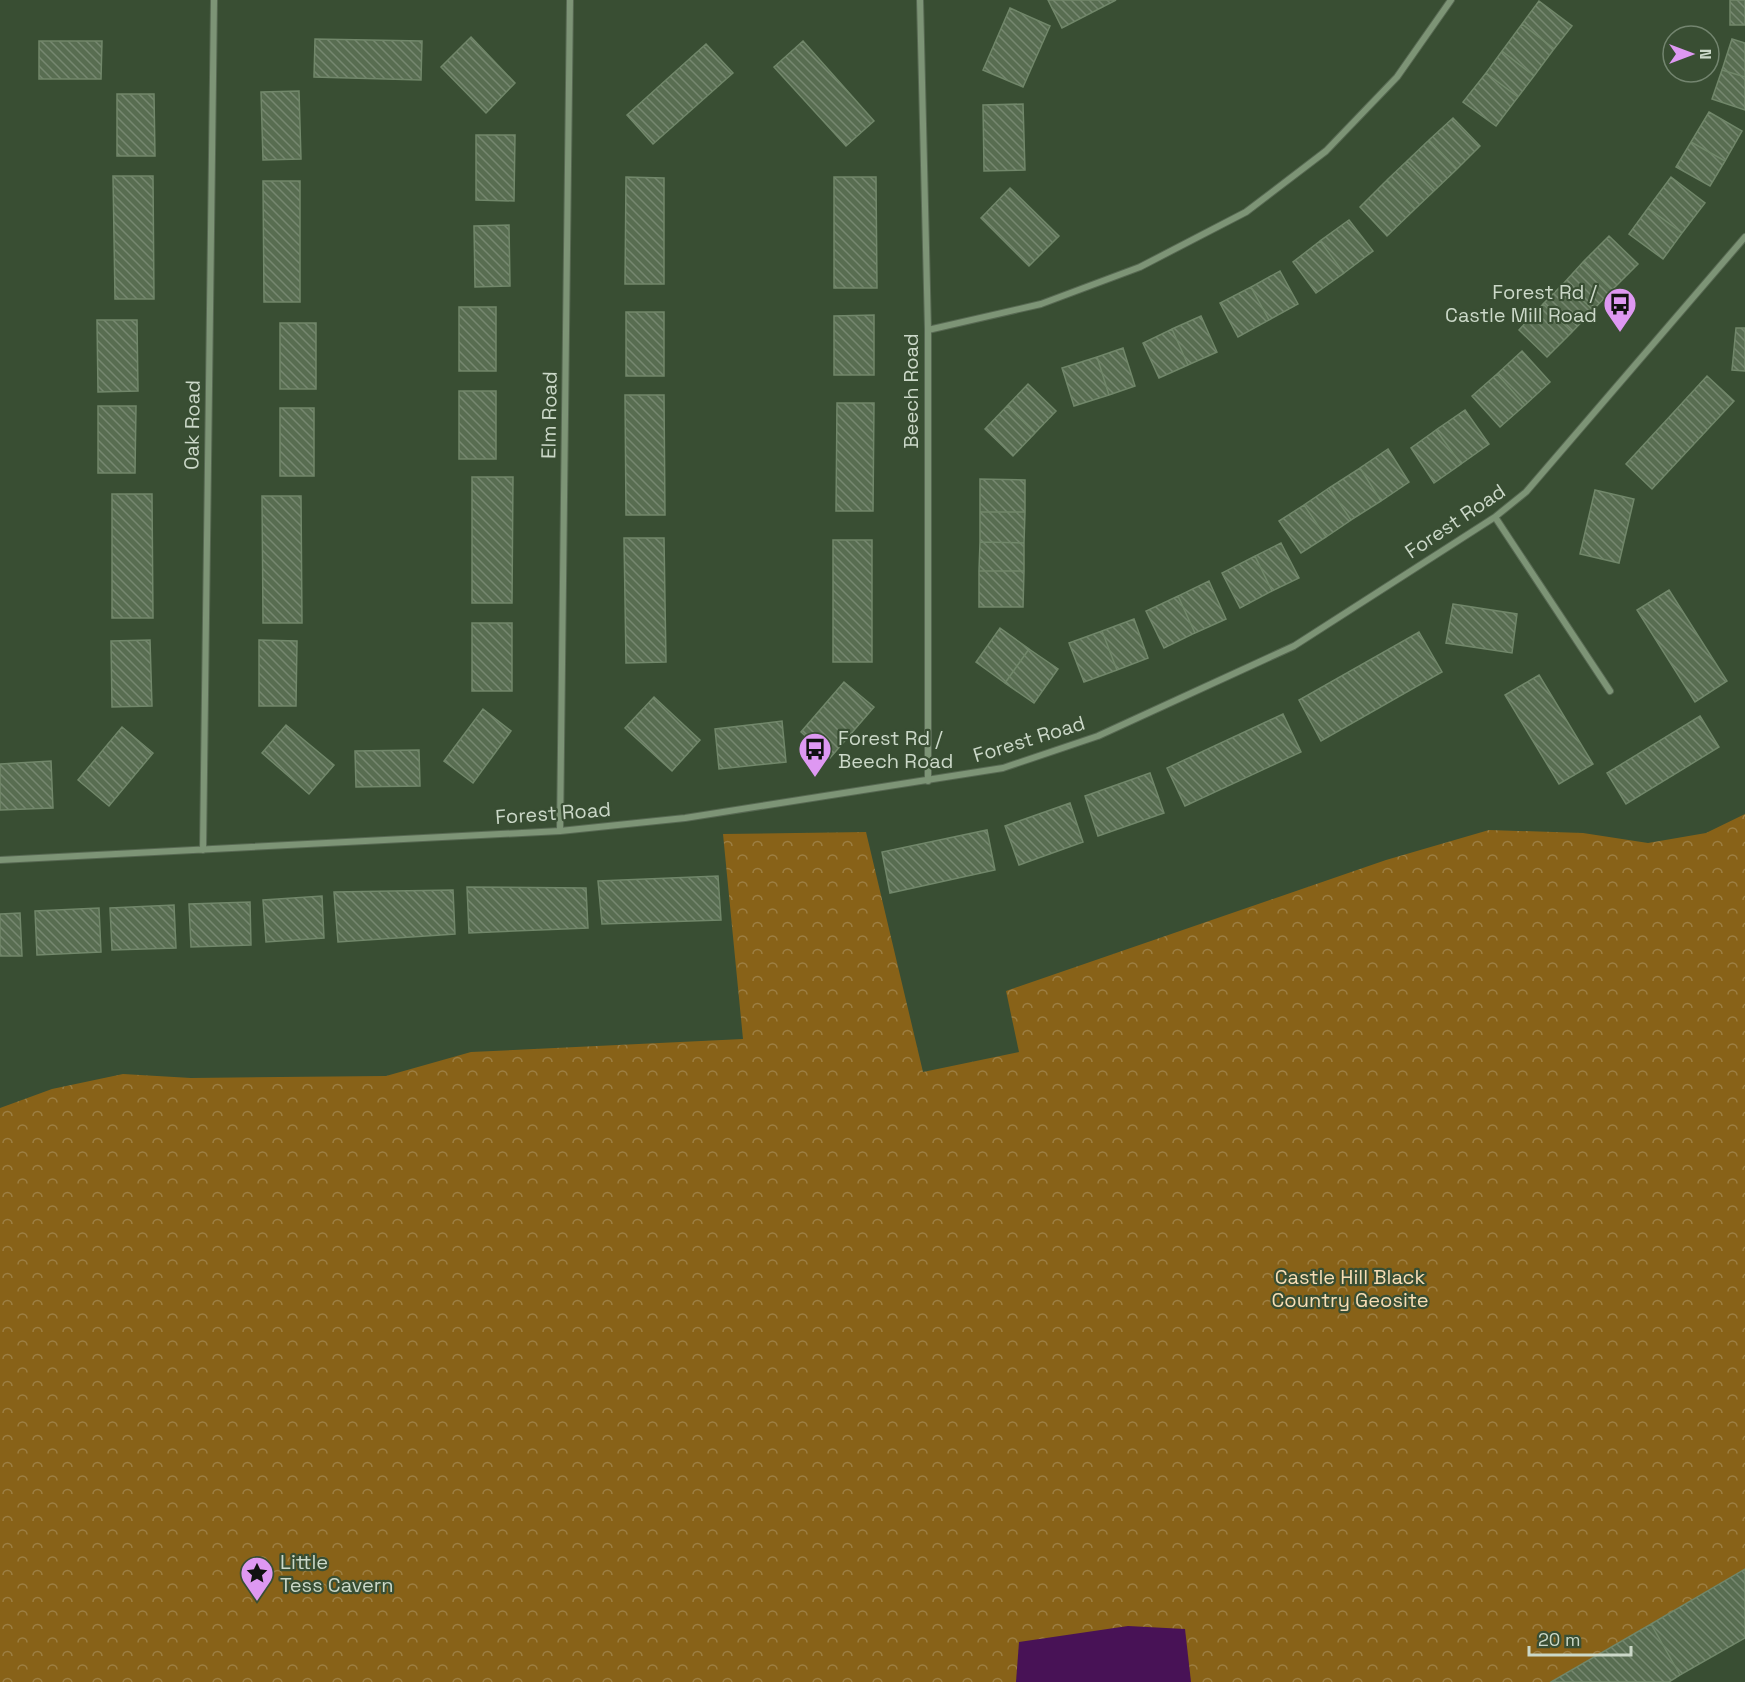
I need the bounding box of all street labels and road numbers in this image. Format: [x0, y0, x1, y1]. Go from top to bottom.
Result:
street label: Beech Road [898, 333, 924, 449]
street label: Elm Road [535, 371, 563, 459]
street label: Oak Road [178, 380, 206, 470]
street label: Forest Road [1400, 478, 1510, 564]
street label: Forest Road [970, 710, 1088, 768]
street label: Forest Road [494, 796, 612, 830]

